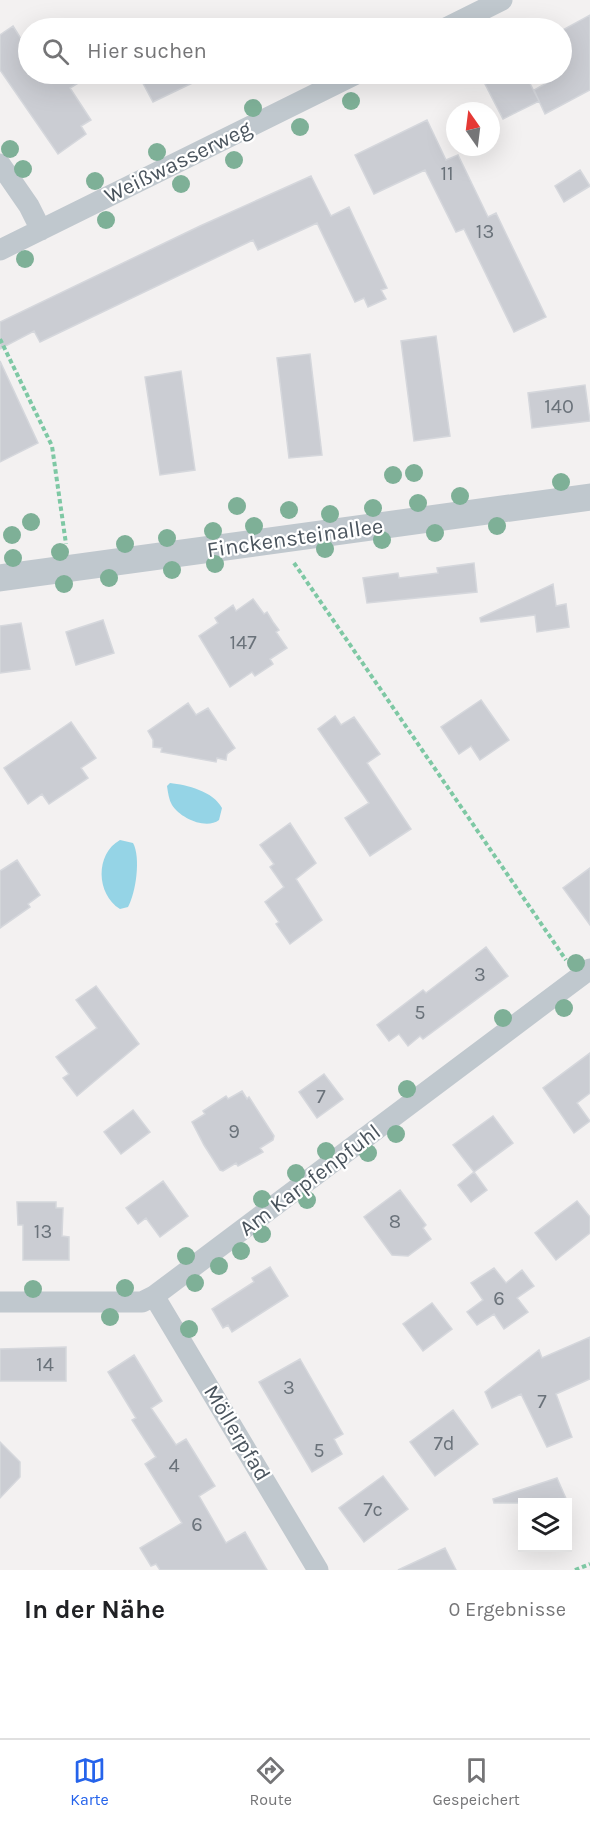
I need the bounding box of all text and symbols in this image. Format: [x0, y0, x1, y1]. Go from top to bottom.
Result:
search box [18, 18, 572, 84]
icon: search [39, 35, 72, 68]
text: Hier suchen [87, 38, 207, 64]
north arrow [446, 102, 500, 156]
street label: Weißwasserweg [100, 115, 256, 209]
house number: 11 [440, 162, 454, 185]
house number: 13 [476, 220, 494, 243]
house number: 140 [544, 395, 574, 418]
street label: Finckensteinallee [205, 513, 385, 563]
house number: 147 [229, 631, 257, 654]
house number: 3 [474, 963, 486, 986]
house number: 5 [414, 1001, 426, 1024]
house number: 7 [316, 1085, 326, 1108]
street label: Am Karpfenpfuhl [234, 1118, 386, 1242]
house number: 9 [228, 1120, 240, 1143]
house number: 8 [389, 1210, 401, 1233]
house number: 13 [34, 1220, 52, 1243]
house number: 6 [493, 1287, 505, 1310]
house number: 14 [36, 1353, 54, 1376]
house number: 3 [283, 1376, 295, 1399]
street label: Möllerpfad [198, 1380, 276, 1486]
house number: 7 [537, 1390, 547, 1413]
house number: 7d [433, 1432, 455, 1455]
house number: 5 [313, 1439, 325, 1462]
house number: 4 [168, 1454, 180, 1477]
house number: 7c [363, 1498, 383, 1521]
map controls [518, 1498, 572, 1552]
button: layers [518, 1498, 572, 1552]
house number: 6 [191, 1513, 203, 1536]
text: In der Nähe [24, 1594, 165, 1625]
text: 0 Ergebnisse [449, 1598, 566, 1621]
tab: Karte [70, 1754, 109, 1809]
tab: Route [249, 1754, 292, 1809]
tab: Gespeichert [433, 1754, 520, 1809]

